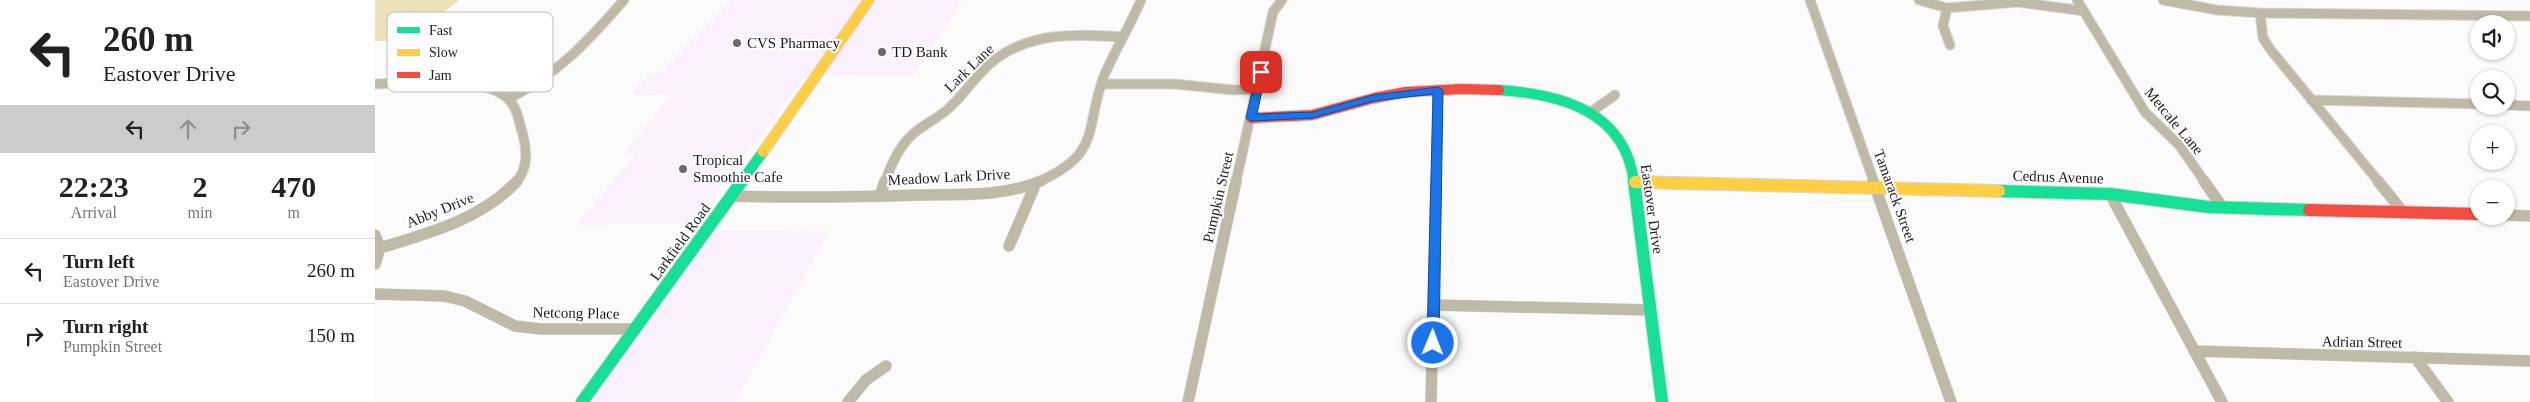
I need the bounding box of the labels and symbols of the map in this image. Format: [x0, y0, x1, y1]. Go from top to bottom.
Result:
legend [387, 12, 553, 92]
text: Fast [429, 23, 452, 38]
place label: CVS Pharmacy [747, 35, 840, 51]
marker: CVS Pharmacy [731, 37, 743, 49]
street label: Lark Lane [941, 40, 997, 95]
place label: TD Bank [892, 44, 948, 60]
text: Slow [429, 45, 459, 60]
marker: TD Bank [876, 46, 888, 58]
pin [1240, 51, 1282, 93]
text: Jam [429, 68, 452, 83]
street label: Metcale Lane [2142, 84, 2207, 158]
street label: Tamarack Street [1871, 147, 1919, 245]
street label: Pumpkin Street [1200, 149, 1236, 244]
place label: Tropical Smoothie Cafe [693, 152, 783, 185]
marker: Tropical Smoothie Cafe [677, 163, 689, 175]
street label: Eastover Drive [1638, 163, 1666, 255]
street label: Meadow Lark Drive [887, 166, 1011, 188]
street label: Cedrus Avenue [2012, 167, 2104, 187]
street label: Abby Drive [404, 189, 476, 231]
street label: Larkfield Road [647, 200, 714, 284]
street label: Netcong Place [532, 304, 620, 322]
position arrow [1406, 316, 1458, 368]
street label: Adrian Street [2322, 333, 2403, 351]

